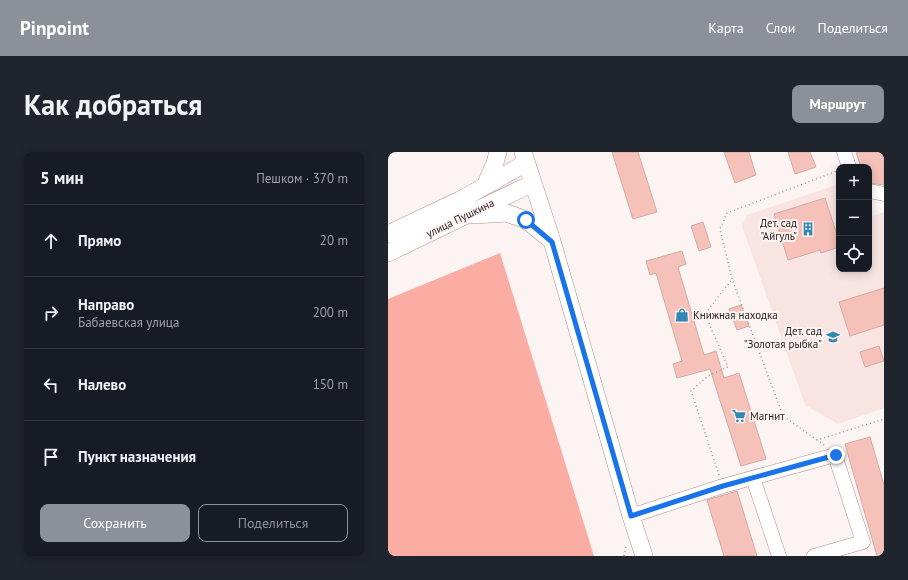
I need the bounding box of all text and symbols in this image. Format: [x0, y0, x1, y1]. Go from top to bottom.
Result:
text: Pinpoint [20, 16, 89, 40]
text: Карта [708, 19, 744, 37]
text: Слои [766, 19, 795, 37]
text: Поделиться [817, 19, 888, 37]
button: Маршрут [792, 85, 884, 123]
text: Как добраться [24, 86, 202, 123]
map controls [836, 164, 872, 272]
button: + [836, 164, 872, 200]
text: 5 мин [40, 167, 84, 189]
text: Пешком · 370 m [256, 170, 348, 187]
street label: улица Пушкина [424, 195, 496, 241]
button: − [836, 200, 872, 236]
route start [517, 211, 535, 229]
place label: Дет. сад "Айгуль" [760, 216, 797, 243]
building icon: Дет. сад "Айгуль" [800, 221, 816, 237]
icon: ahead [40, 230, 62, 252]
text: Прямо [78, 231, 121, 250]
text: 20 m [320, 232, 348, 249]
button: locate [836, 236, 872, 272]
text: Направо [78, 295, 134, 314]
icon: right [40, 302, 62, 324]
text: 200 m [313, 304, 348, 321]
shop icon: Книжная находка [674, 307, 690, 323]
place label: Книжная находка [693, 308, 778, 322]
text: Бабаевская улица [78, 314, 179, 331]
place label: Дет. сад "Золотая рыбка" [744, 324, 822, 351]
school or university icon: Дет. сад "Золотая рыбка" [825, 329, 841, 345]
icon: left [40, 374, 62, 396]
text: Налево [78, 375, 126, 394]
text: 150 m [313, 376, 348, 393]
supermarket icon: Магнит [731, 408, 747, 424]
place label: Магнит [750, 409, 785, 423]
icon: arrive [40, 446, 62, 468]
route end [827, 446, 845, 464]
text: Пункт назначения [78, 447, 196, 466]
button: Сохранить [40, 504, 190, 542]
button: Поделиться [198, 504, 348, 542]

